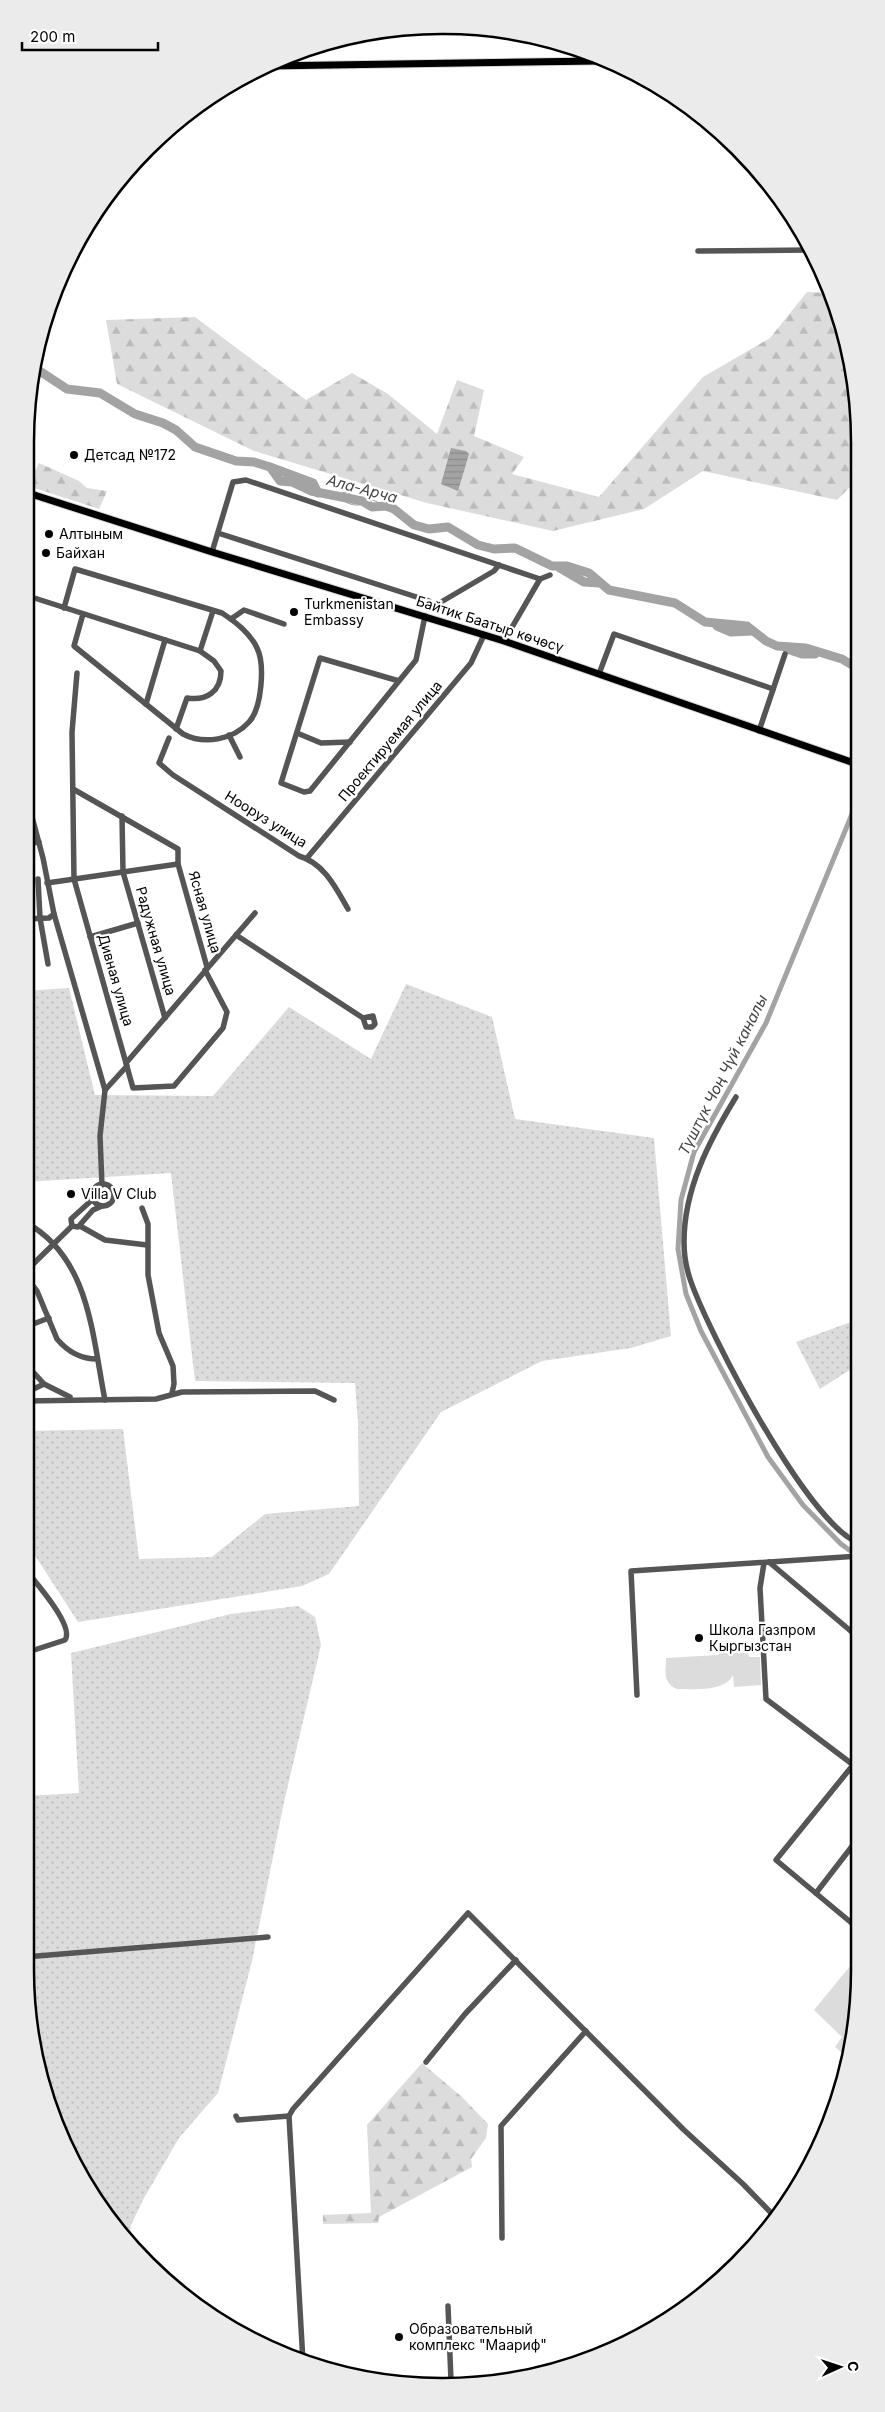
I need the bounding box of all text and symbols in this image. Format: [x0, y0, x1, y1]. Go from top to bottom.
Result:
scale bar [22, 20, 159, 52]
text: 200 m [30, 27, 75, 46]
place label: Детсад №172 [84, 446, 176, 463]
marker: Детсад №172 [68, 449, 80, 461]
water label: Ала-Арча [324, 470, 399, 507]
place label: Алтыным [59, 525, 123, 542]
marker: Алтыным [43, 528, 55, 540]
place label: Байхан [56, 544, 105, 561]
marker: Байхан [40, 547, 52, 559]
street label: Байтик Баатыр көчөсү [414, 592, 566, 655]
place label: Turkmenistan Embassy [304, 595, 394, 628]
marker: Turkmenistan Embassy [288, 606, 300, 618]
street label: Проектируемая улица [334, 677, 445, 804]
street label: Нооруз улица [222, 787, 311, 851]
street label: Ясная улица [186, 869, 225, 955]
street label: Радужная улица [133, 884, 180, 997]
street label: Дивная улица [95, 932, 138, 1028]
water label: Түштүк Чоң Чүй каналы [674, 991, 771, 1158]
place label: Villa V Club [81, 1185, 157, 1202]
marker: Villa V Club [65, 1188, 77, 1200]
place label: Школа Газпром Кыргызстан [709, 1621, 816, 1654]
marker: Школа Газпром Кыргызстан [693, 1632, 705, 1644]
place label: Образовательный комплекс "Маариф" [409, 2320, 547, 2353]
marker: Образовательный комплекс "Маариф" [393, 2331, 405, 2343]
north arrow [815, 2342, 865, 2392]
text: С [845, 2361, 862, 2372]

